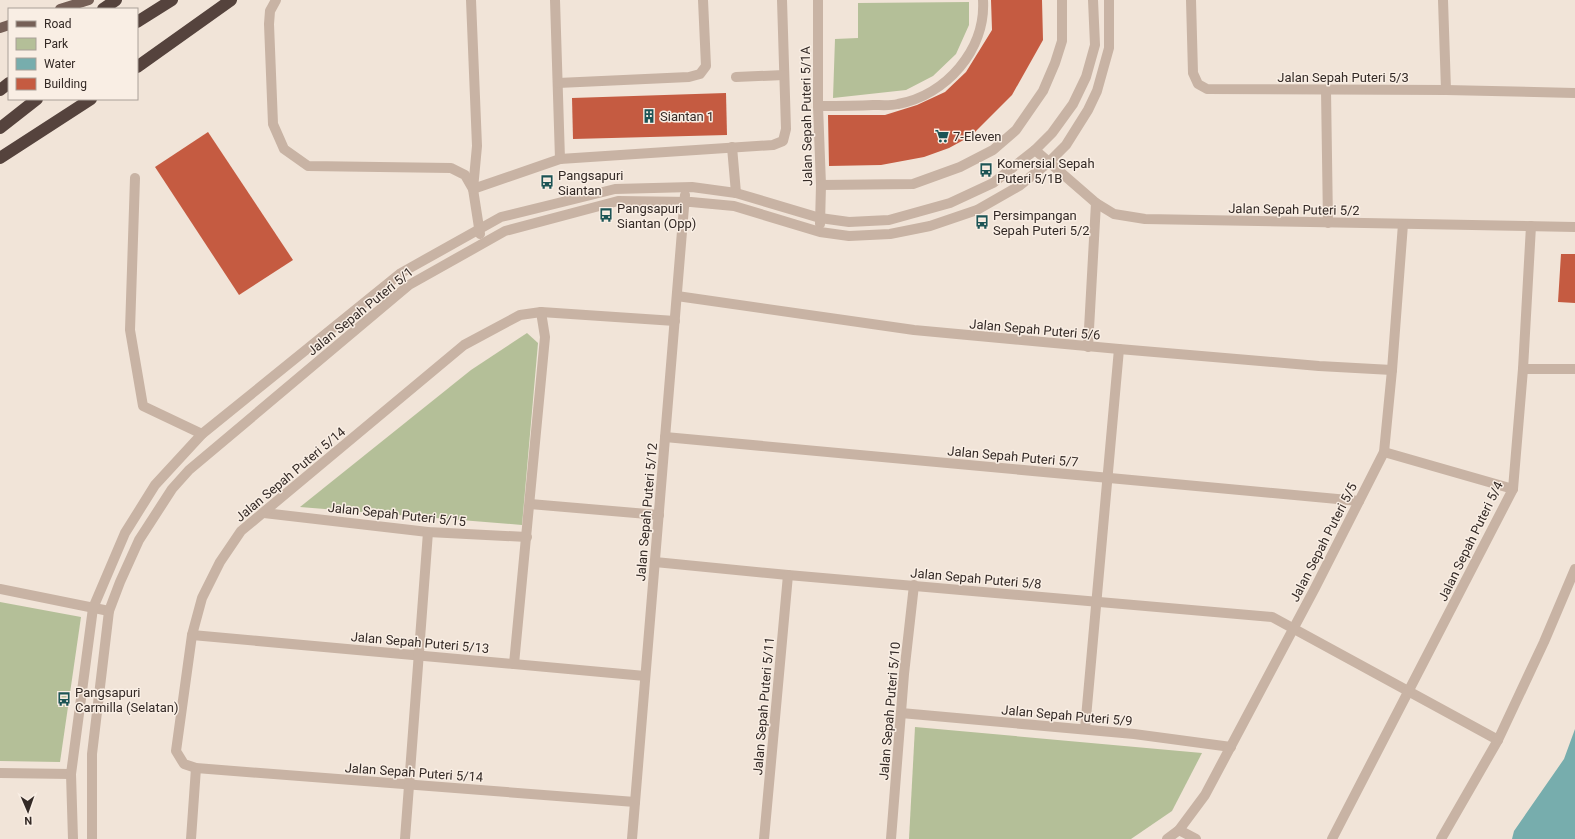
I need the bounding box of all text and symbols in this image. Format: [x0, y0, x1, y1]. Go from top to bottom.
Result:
legend [8, 8, 138, 100]
text: Road [44, 17, 72, 31]
text: Park [44, 37, 69, 51]
street label: Jalan Sepah Puteri 5/1A [798, 45, 815, 186]
text: Water [44, 57, 75, 71]
street label: Jalan Sepah Puteri 5/3 [1277, 70, 1409, 85]
text: Building [44, 77, 87, 91]
building icon: Siantan 1 [641, 108, 657, 124]
place label: Siantan 1 [660, 109, 714, 124]
supermarket icon: 7-Eleven [934, 128, 950, 144]
place label: 7-Eleven [953, 129, 1002, 144]
place label: Komersial Sepah Puteri 5/1B [997, 156, 1095, 186]
bus stop icon: Komersial Sepah Puteri 5/1B [978, 162, 994, 178]
place label: Pangsapuri Siantan [558, 168, 624, 198]
bus stop icon: Pangsapuri Siantan [539, 174, 555, 190]
place label: Pangsapuri Siantan (Opp) [617, 201, 696, 231]
street label: Jalan Sepah Puteri 5/2 [1228, 201, 1360, 218]
bus stop icon: Pangsapuri Siantan (Opp) [598, 207, 614, 223]
place label: Persimpangan Sepah Puteri 5/2 [993, 208, 1090, 238]
bus stop icon: Persimpangan Sepah Puteri 5/2 [974, 214, 990, 230]
street label: Jalan Sepah Puteri 5/1 [304, 264, 416, 359]
street label: Jalan Sepah Puteri 5/6 [969, 316, 1101, 343]
street label: Jalan Sepah Puteri 5/14 [232, 424, 349, 525]
street label: Jalan Sepah Puteri 5/12 [633, 442, 660, 582]
street label: Jalan Sepah Puteri 5/7 [947, 443, 1079, 470]
street label: Jalan Sepah Puteri 5/4 [1435, 478, 1506, 604]
street label: Jalan Sepah Puteri 5/5 [1287, 480, 1360, 604]
street label: Jalan Sepah Puteri 5/15 [327, 500, 467, 529]
street label: Jalan Sepah Puteri 5/8 [910, 565, 1042, 592]
street label: Jalan Sepah Puteri 5/13 [350, 629, 490, 656]
street label: Jalan Sepah Puteri 5/11 [750, 636, 777, 776]
street label: Jalan Sepah Puteri 5/10 [876, 641, 903, 781]
place label: Pangsapuri Carmilla (Selatan) [75, 685, 178, 715]
bus stop icon: Pangsapuri Carmilla (Selatan) [56, 691, 72, 707]
street label: Jalan Sepah Puteri 5/9 [1001, 702, 1133, 729]
street label: Jalan Sepah Puteri 5/14 [344, 760, 484, 785]
north arrow [8, 791, 48, 831]
text: N [24, 814, 32, 827]

